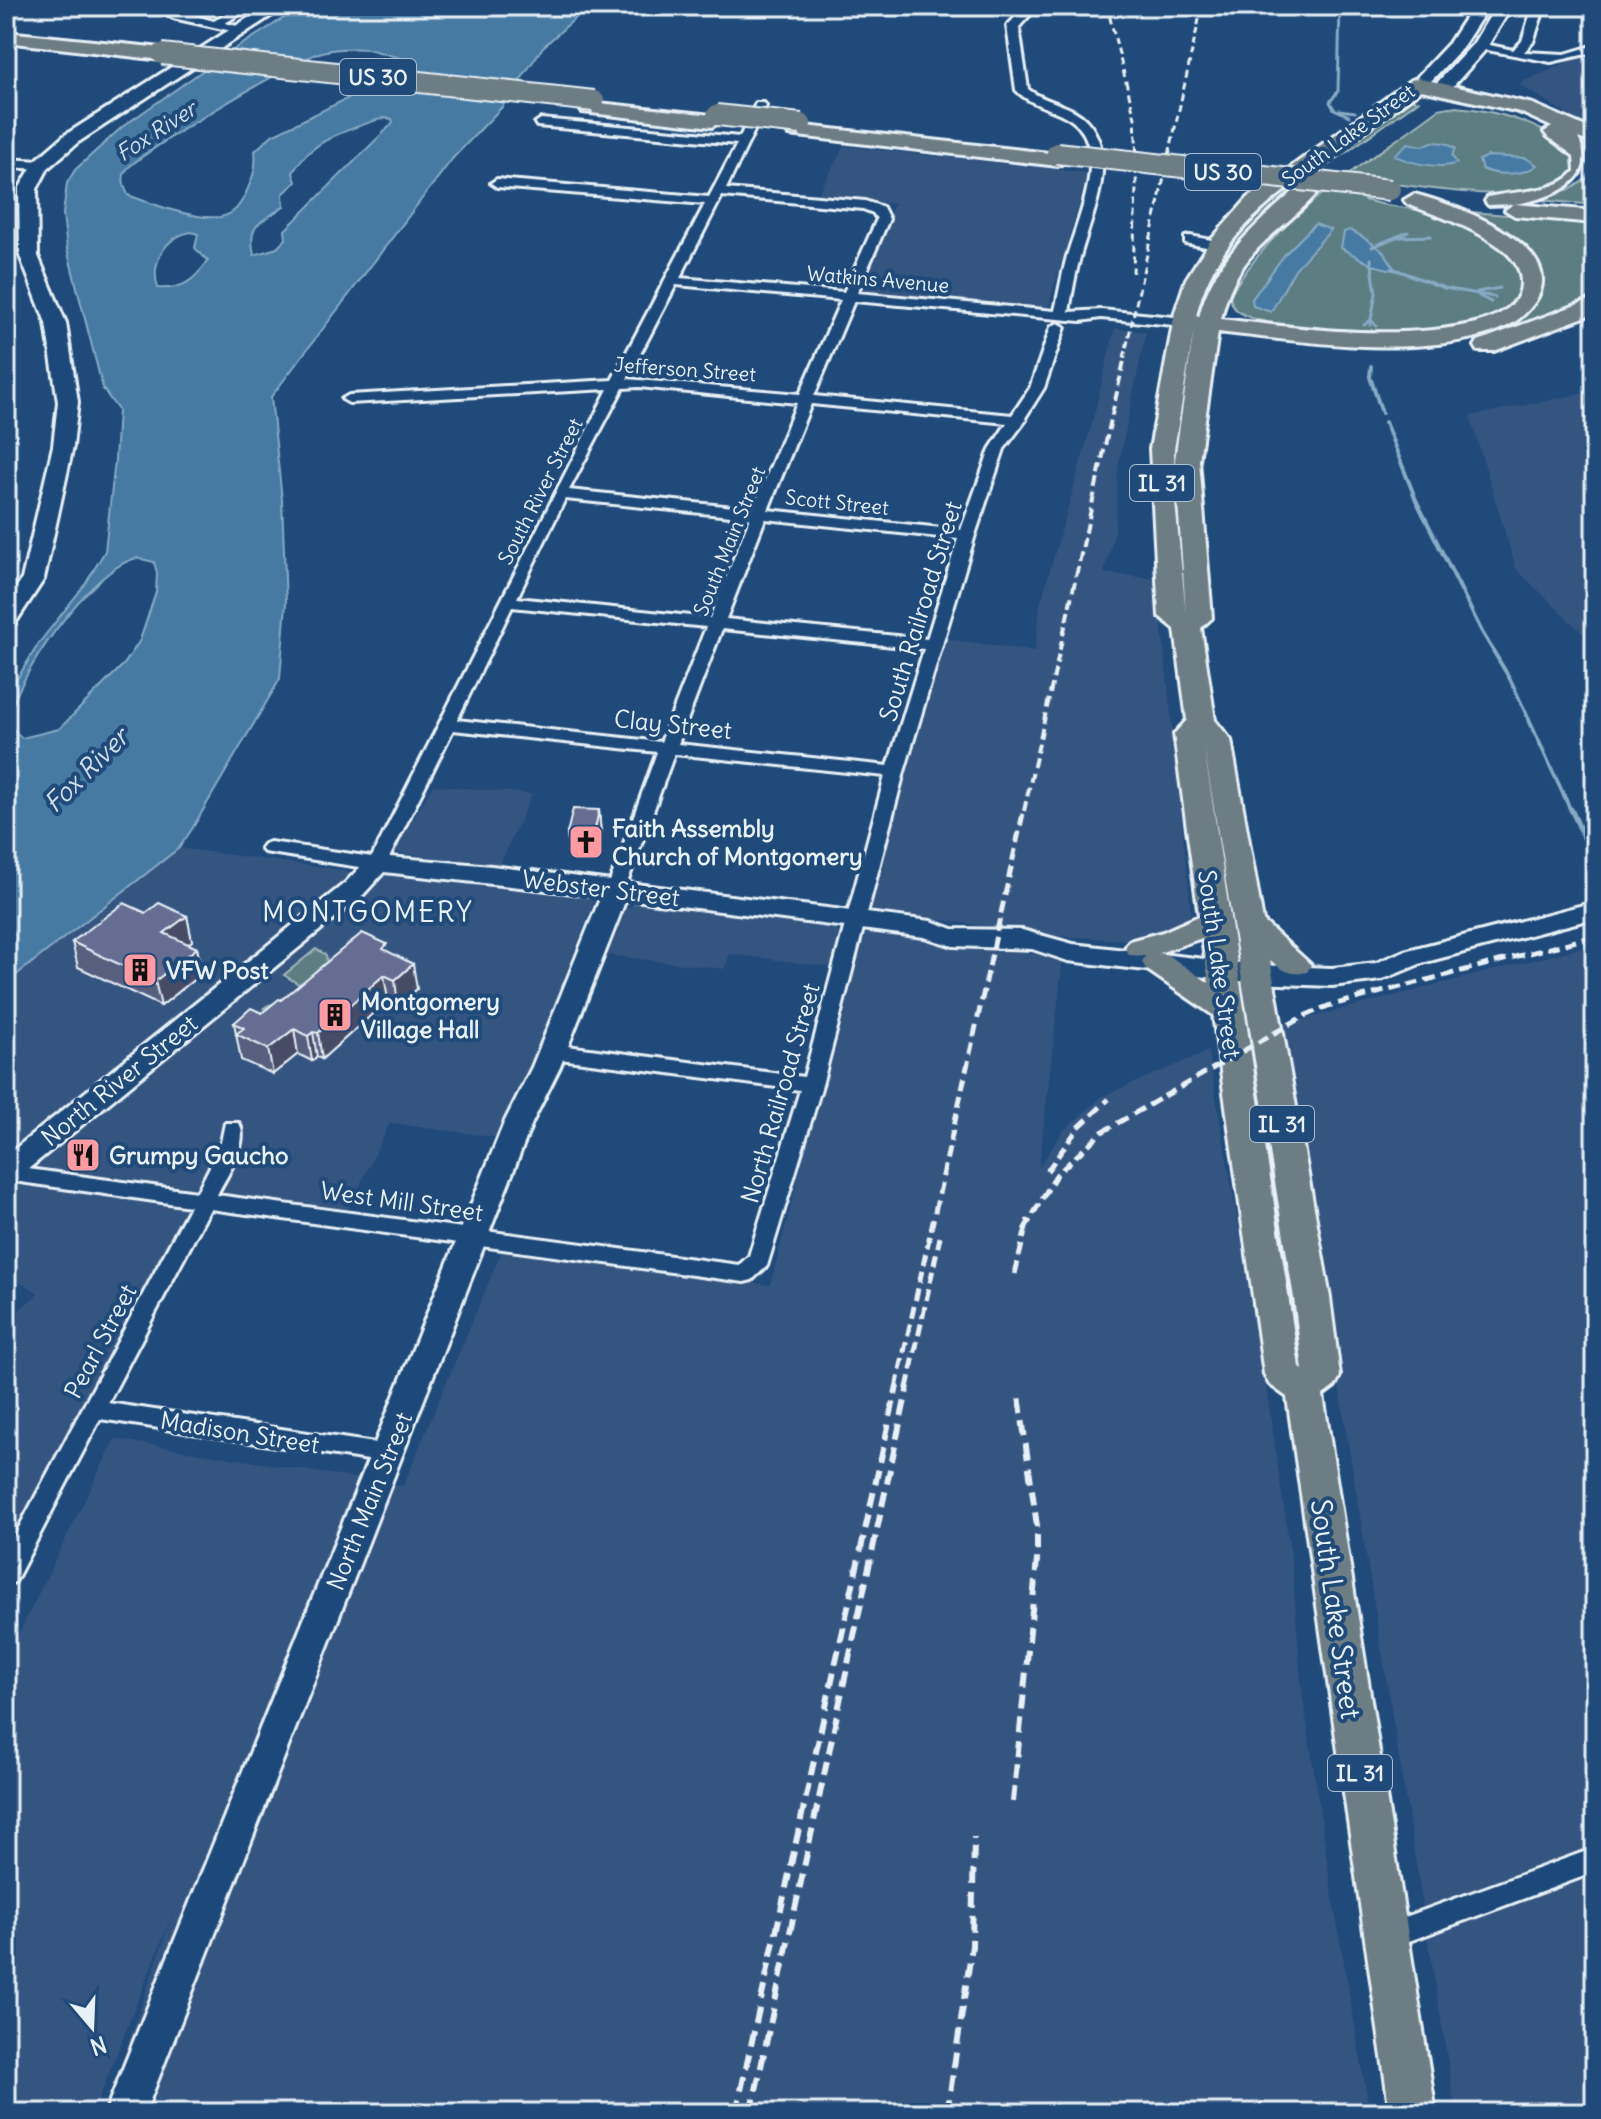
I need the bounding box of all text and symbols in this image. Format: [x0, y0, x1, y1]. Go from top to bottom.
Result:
road number: US 30 [340, 59, 416, 95]
street label: South Lake Street [1277, 78, 1420, 192]
water label: Fox River [111, 93, 204, 167]
road number: US 30 [1185, 154, 1261, 190]
street label: Watkins Avenue [806, 260, 950, 298]
street label: Jefferson Street [613, 352, 757, 386]
street label: South River Street [492, 413, 588, 568]
street label: South Main Street [688, 462, 770, 619]
road number: IL 31 [1130, 465, 1194, 501]
street label: Scott Street [784, 484, 890, 520]
street label: South Railroad Street [872, 497, 968, 725]
street label: Clay Street [613, 703, 733, 745]
water label: Fox River [37, 718, 138, 819]
place label: Faith Assembly Church of Montgomery [612, 813, 863, 871]
church icon: Faith Assembly Church of Montgomery [567, 823, 605, 861]
street label: Webster Street [521, 863, 681, 913]
street label: South Lake Street [1192, 868, 1248, 1060]
district label: MONTGOMERY [262, 894, 474, 930]
building icon: VFW Post [121, 951, 159, 989]
place label: VFW Post [166, 955, 269, 985]
street label: North Railroad Street [734, 980, 826, 1206]
place label: Montgomery Village Hall [361, 986, 500, 1044]
building icon: Montgomery Village Hall [316, 996, 354, 1034]
street label: North River Street [35, 1008, 203, 1152]
road number: IL 31 [1250, 1106, 1314, 1142]
restaurant icon: Grumpy Gaucho [64, 1136, 102, 1174]
place label: Grumpy Gaucho [109, 1140, 289, 1170]
street label: West Mill Street [319, 1175, 485, 1227]
street label: Pearl Street [57, 1279, 143, 1403]
street label: Madison Street [158, 1405, 322, 1459]
street label: North Main Street [320, 1408, 418, 1594]
street label: South Lake Street [1303, 1497, 1369, 1721]
road number: IL 31 [1328, 1755, 1392, 1791]
north arrow [52, 1987, 132, 2067]
text: N [87, 2030, 110, 2062]

